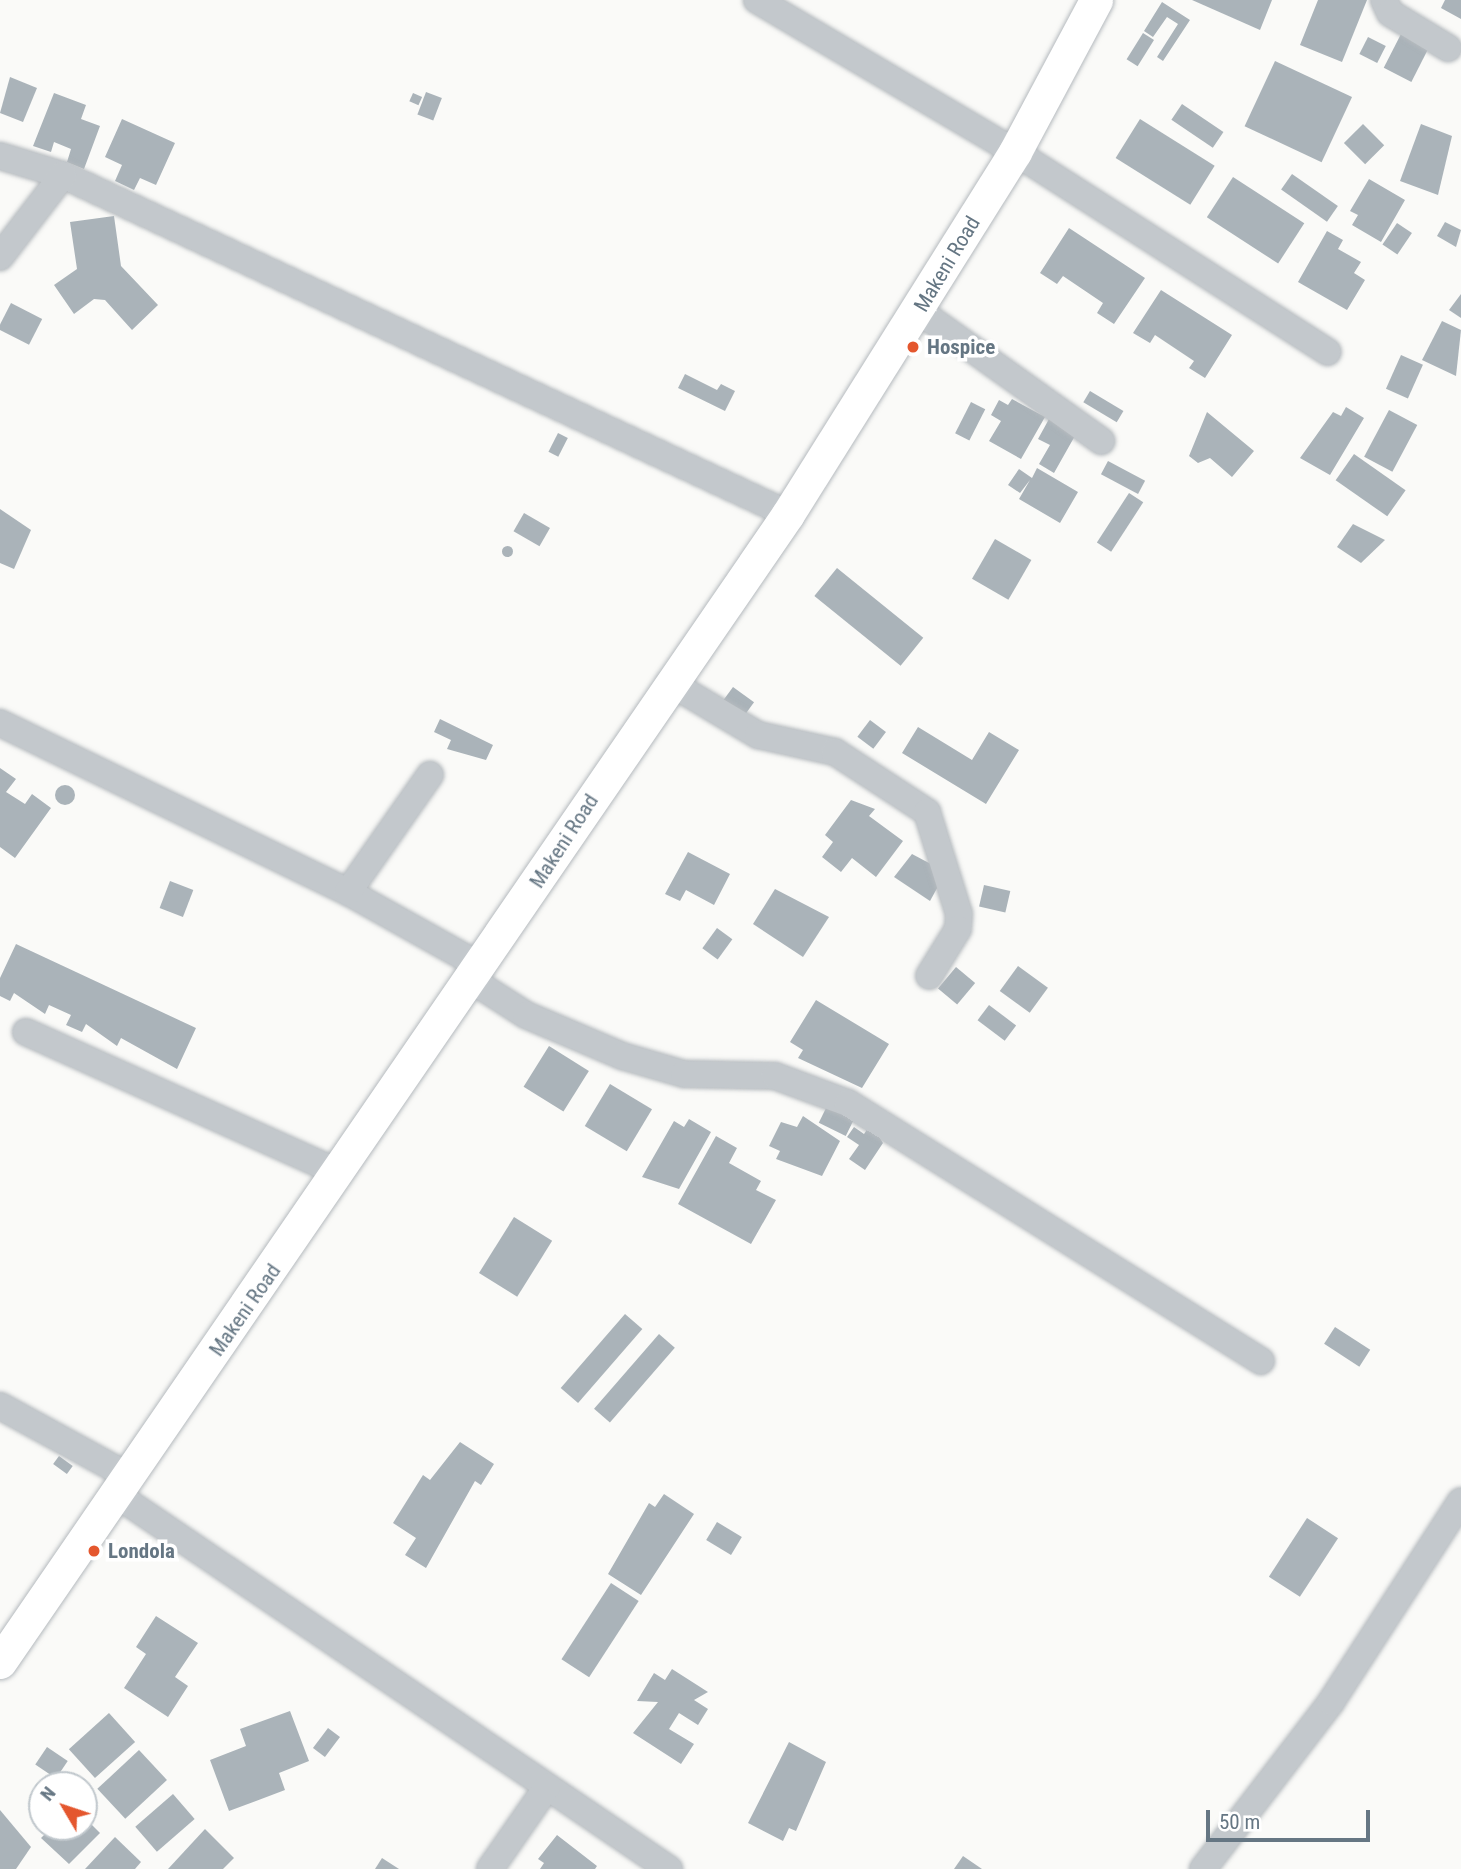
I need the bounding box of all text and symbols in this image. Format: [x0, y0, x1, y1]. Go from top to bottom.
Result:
street label: Makeni Road [909, 212, 985, 316]
place label: Hospice [927, 334, 995, 360]
marker: Hospice [905, 339, 921, 355]
street label: Makeni Road [524, 789, 604, 893]
street label: Makeni Road [204, 1259, 286, 1361]
place label: Londola [108, 1538, 175, 1564]
marker: Londola [86, 1543, 102, 1559]
north arrow [28, 1771, 98, 1841]
text: N [35, 1782, 60, 1805]
scale bar [1209, 1796, 1374, 1840]
text: 50 m [1219, 1810, 1260, 1834]

